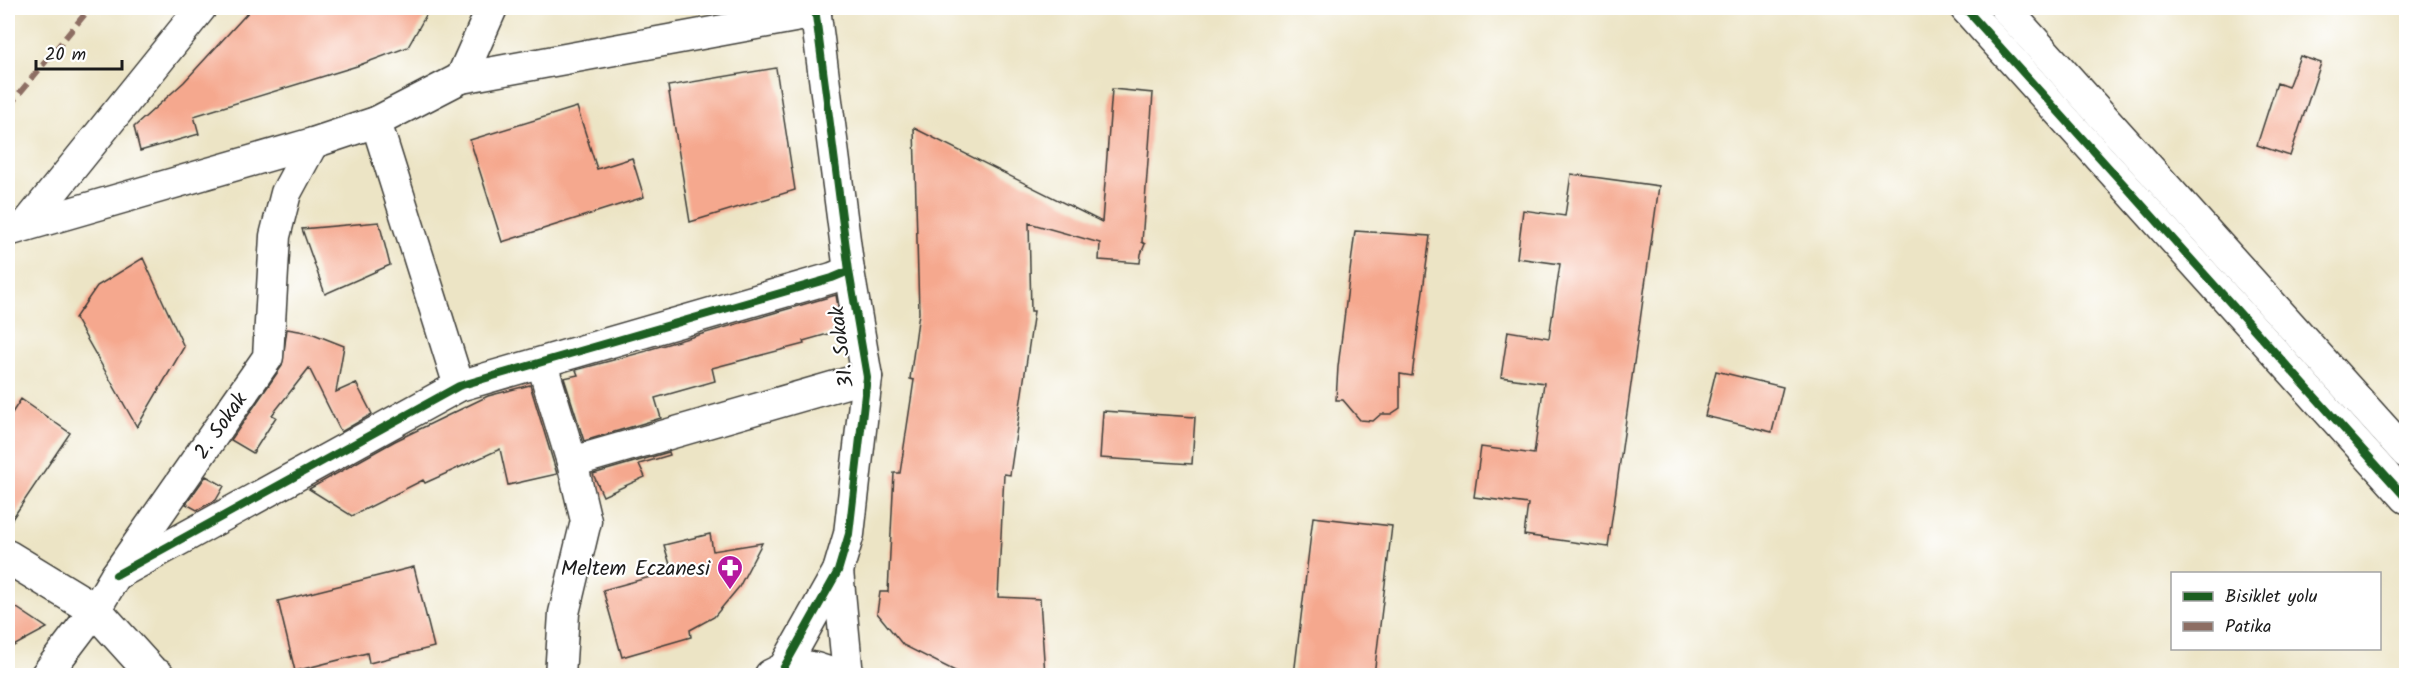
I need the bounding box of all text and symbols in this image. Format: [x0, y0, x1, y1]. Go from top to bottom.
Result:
scale bar [36, 33, 122, 71]
text: 20 m [45, 41, 86, 70]
street label: 31. Sokak [821, 304, 864, 390]
street label: 2. Sokak [186, 386, 257, 467]
place label: Meltem Eczanesi [561, 553, 711, 586]
pharmacy icon: Meltem Eczanesi [715, 553, 745, 591]
legend [2171, 572, 2381, 650]
text: Bisiklet yolu [2225, 583, 2318, 612]
text: Patika [2225, 613, 2271, 642]

